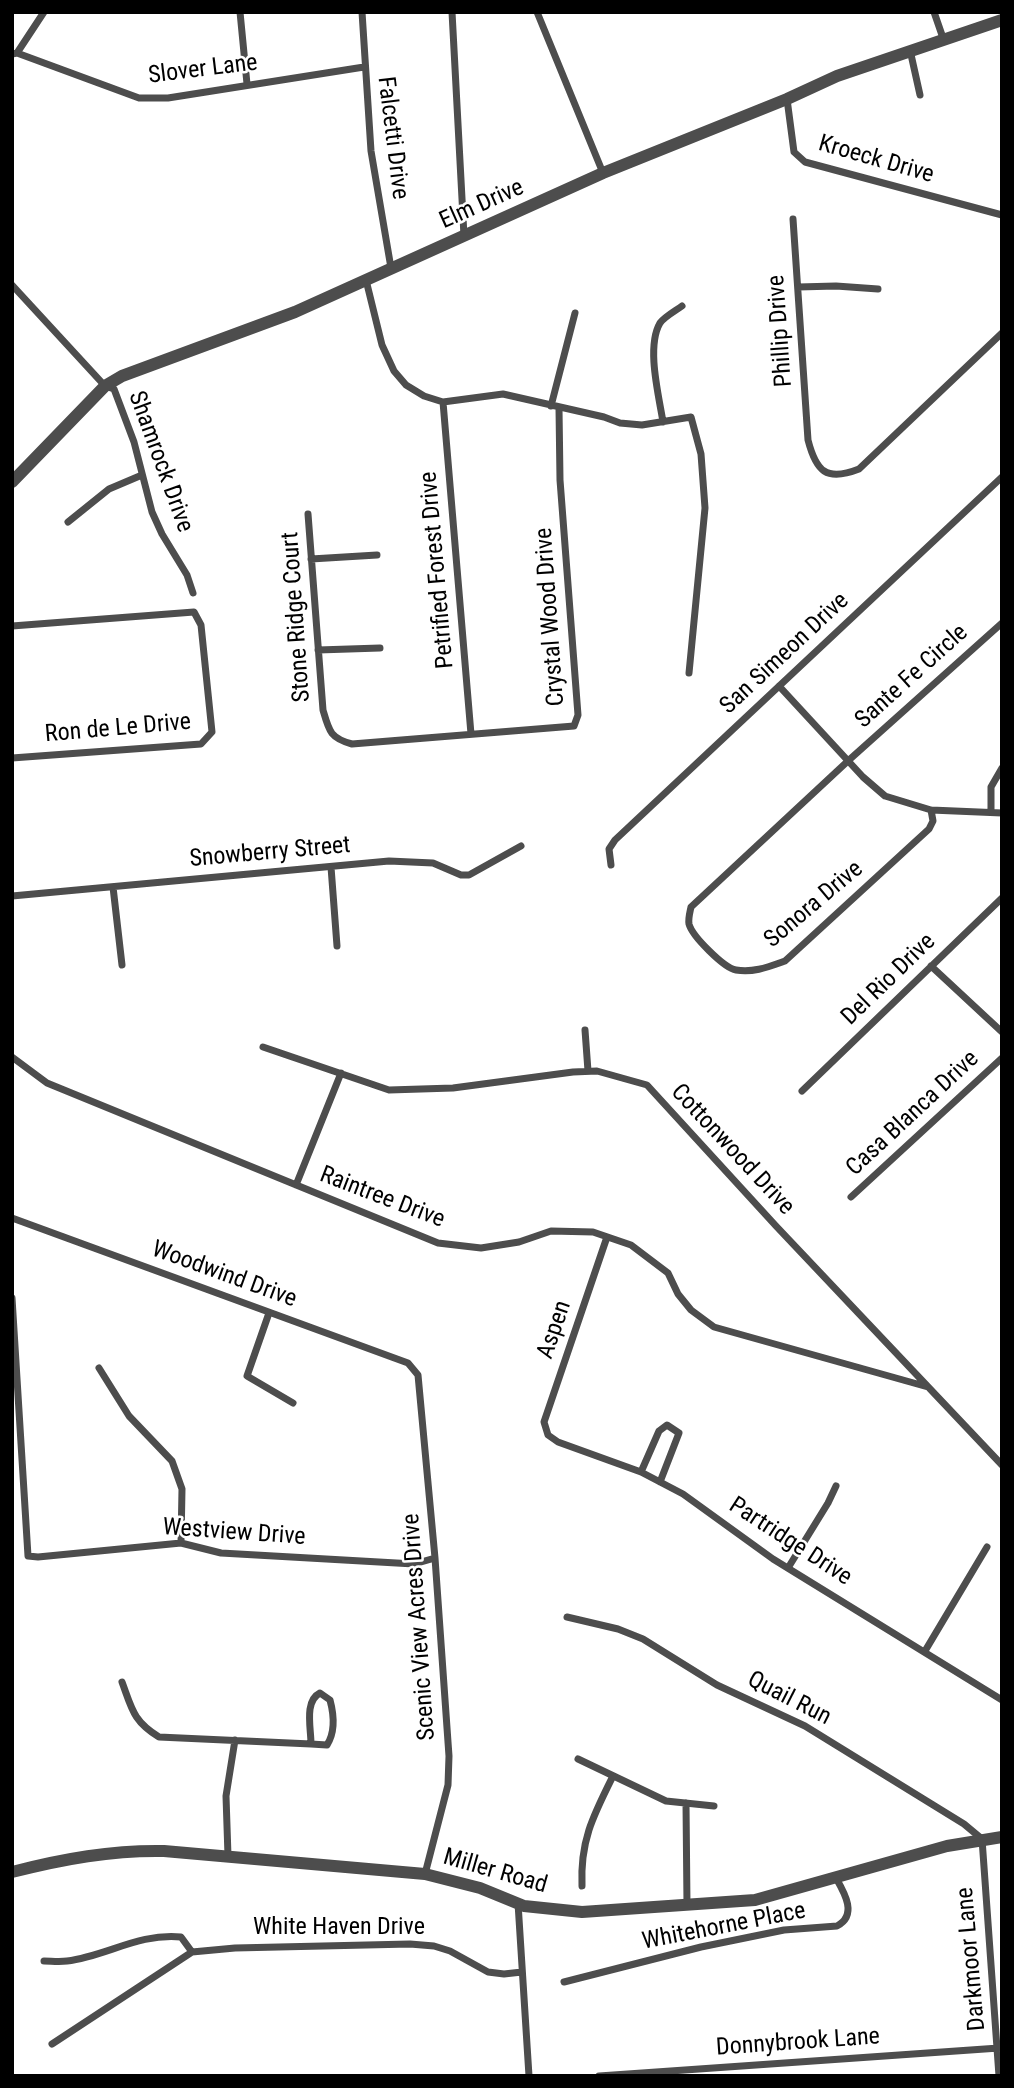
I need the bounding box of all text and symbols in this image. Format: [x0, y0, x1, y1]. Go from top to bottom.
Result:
street label: Slover Lane [147, 49, 259, 91]
street label: Falcetti Drive [370, 75, 414, 201]
street label: Kroeck Drive [815, 130, 937, 190]
street label: Elm Drive [436, 174, 528, 236]
street label: Phillip Drive [763, 274, 799, 388]
street label: Shamrock Drive [121, 388, 199, 536]
street label: Petrified Forest Drive [415, 470, 461, 670]
street label: Crystal Wood Drive [530, 527, 572, 707]
street label: Stone Ridge Court [277, 531, 317, 703]
street label: San Simeon Drive [715, 587, 855, 721]
street label: Sante Fe Circle [850, 619, 974, 735]
street label: Ron de Le Drive [44, 708, 192, 750]
street label: Snowberry Street [188, 832, 352, 874]
street label: Sonora Drive [759, 855, 869, 955]
street label: Del Rio Drive [836, 928, 942, 1032]
street label: Casa Blanca Drive [841, 1045, 985, 1183]
street label: Cottonwood Drive [664, 1079, 800, 1221]
street label: Raintree Drive [315, 1161, 449, 1235]
street label: Woodwind Drive [148, 1235, 300, 1315]
street label: Aspen [532, 1297, 578, 1363]
street label: Partridge Drive [723, 1492, 857, 1592]
street label: Scenic View Acres Drive [398, 1513, 442, 1741]
street label: Westview Drive [162, 1514, 306, 1552]
street label: Quail Run [742, 1666, 836, 1732]
street label: Miller Road [440, 1843, 550, 1901]
street label: Darkmoor Lane [951, 1886, 993, 2032]
street label: Whitehorne Place [640, 1897, 808, 1957]
street label: White Haven Drive [253, 1914, 425, 1942]
street label: Donnybrook Lane [715, 2023, 881, 2063]

